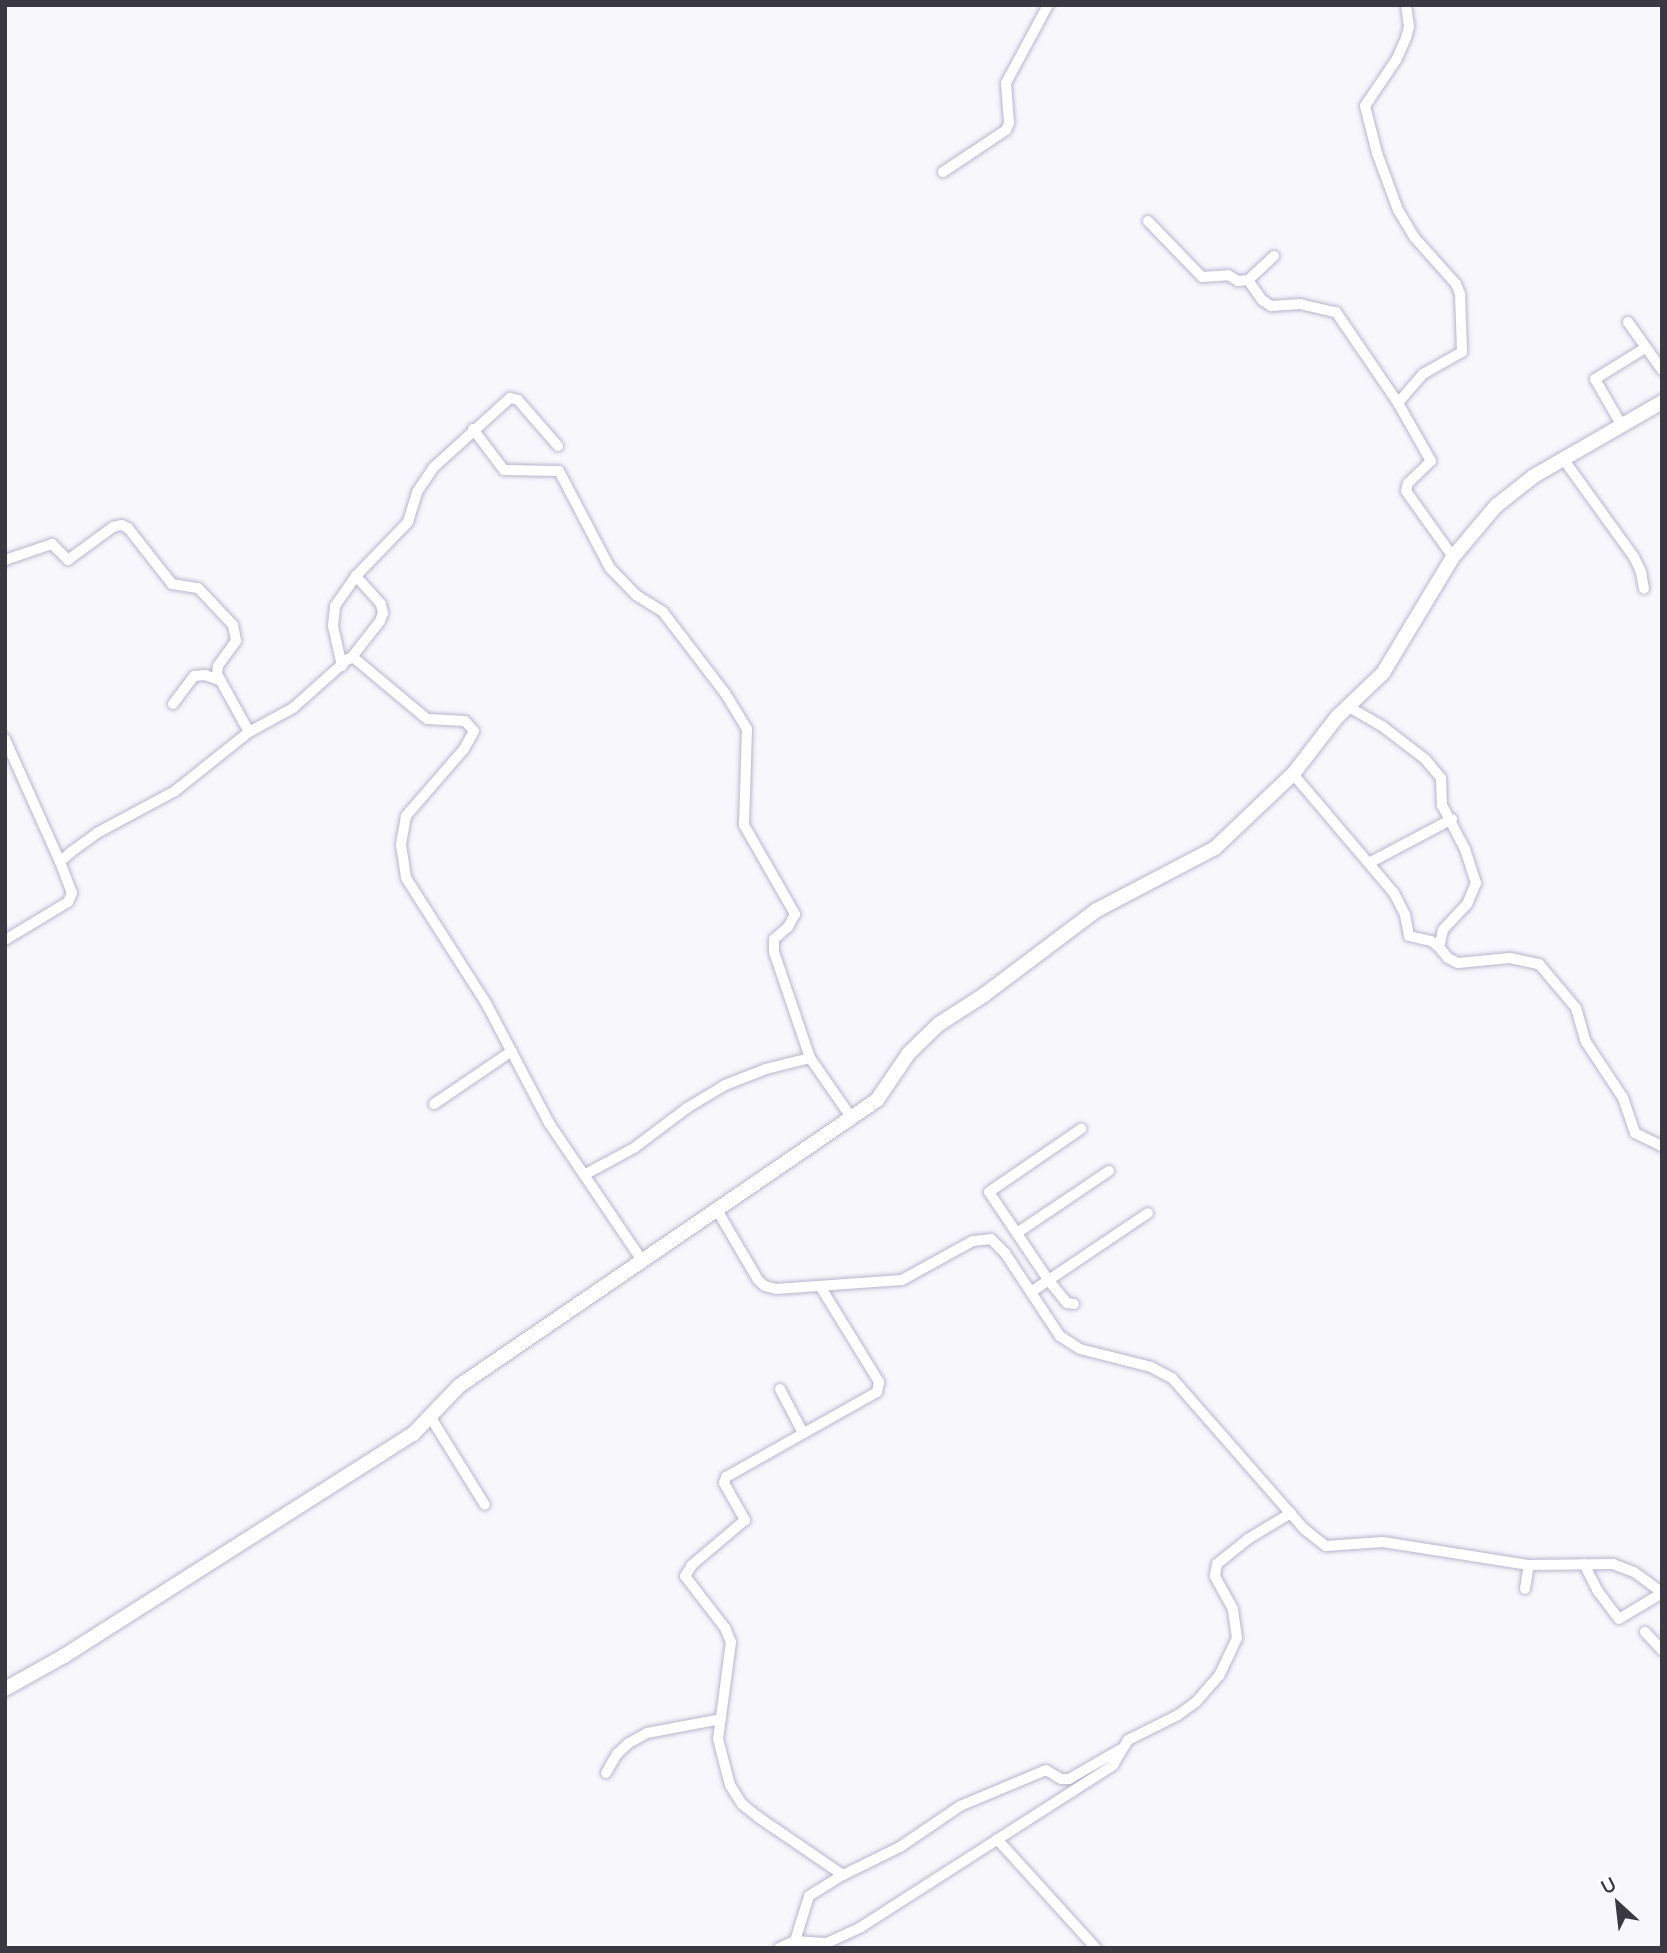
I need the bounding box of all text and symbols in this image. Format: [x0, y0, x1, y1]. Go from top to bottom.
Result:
north arrow [1583, 1869, 1653, 1939]
text: U [1596, 1871, 1620, 1900]

